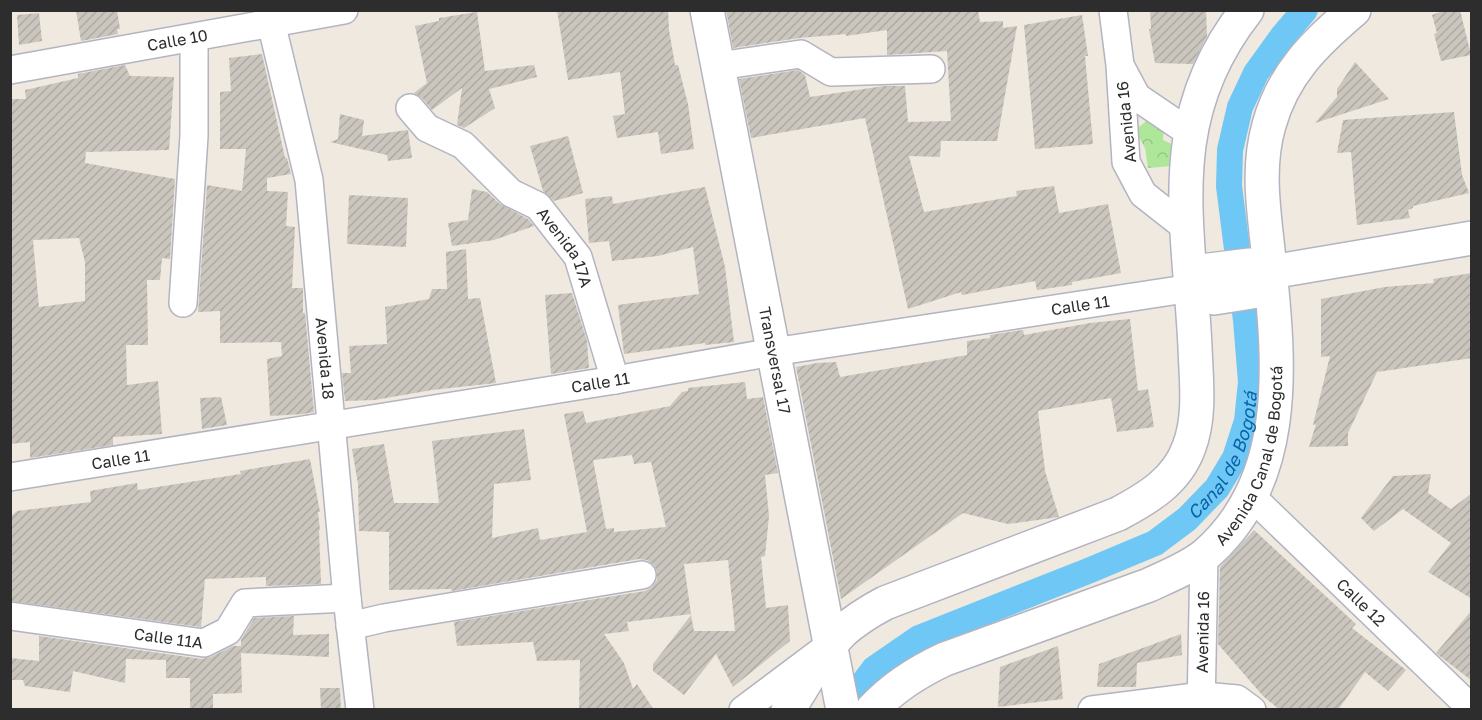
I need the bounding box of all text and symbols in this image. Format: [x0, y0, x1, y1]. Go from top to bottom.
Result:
street label: Calle 10 [146, 25, 209, 55]
street label: Avenida 16 [1112, 80, 1140, 164]
street label: Avenida 17A [533, 203, 597, 290]
street label: Calle 11 [1050, 291, 1111, 319]
street label: Transversal 17 [755, 305, 795, 416]
street label: Avenida 18 [312, 317, 339, 400]
street label: Avenida Canal de Bogotá [1211, 366, 1286, 549]
street label: Calle 11 [570, 368, 631, 397]
water label: Canal de Bogotá [1182, 389, 1261, 523]
street label: Calle 11 [90, 445, 151, 474]
street label: Calle 12 [1332, 574, 1390, 630]
street label: Avenida 16 [1192, 591, 1213, 673]
street label: Calle 11A [133, 623, 205, 653]

